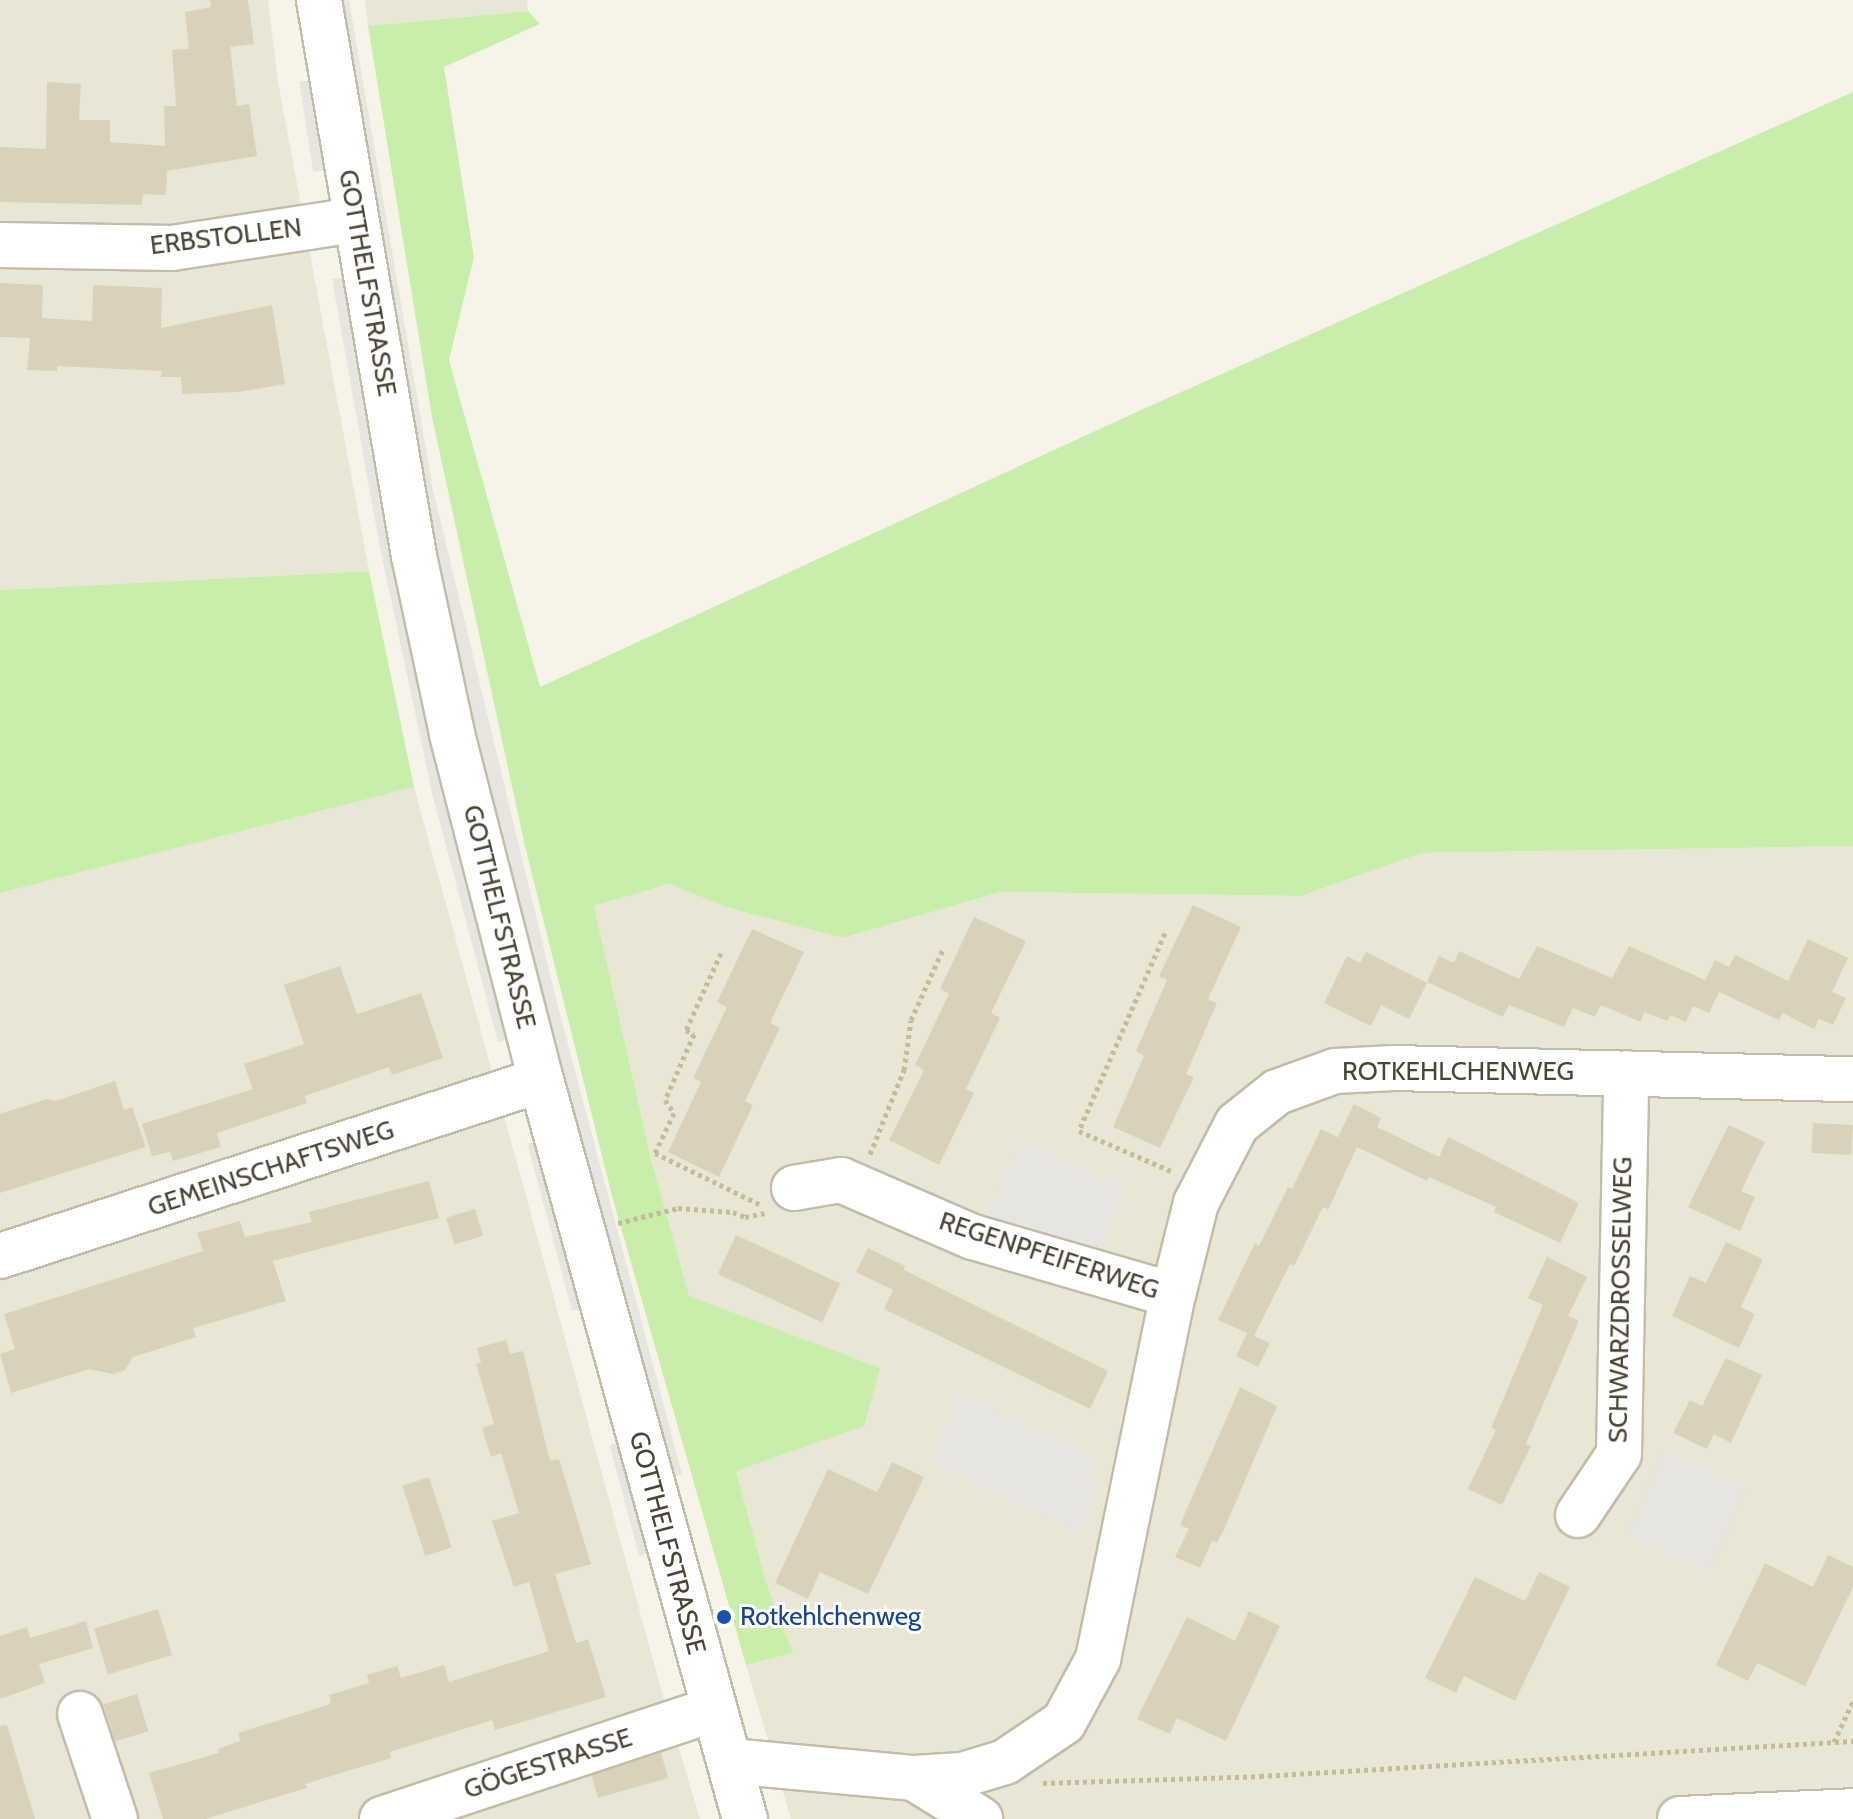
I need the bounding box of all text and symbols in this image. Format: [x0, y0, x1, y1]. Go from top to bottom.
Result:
street label: GOTTHELFSTRASSE [332, 167, 402, 399]
street label: ERBSTOLLEN [148, 212, 304, 262]
street label: GOTTHELFSTRASSE [456, 802, 542, 1032]
street label: ROTKEHLCHENWEG [1342, 1056, 1574, 1088]
street label: GEMEINSCHAFTSWEG [144, 1114, 398, 1224]
street label: SCHWARZDROSSELWEG [1603, 1157, 1639, 1443]
street label: REGENPFEIFERWEG [935, 1206, 1163, 1306]
street label: GOTTHELFSTRASSE [622, 1428, 712, 1658]
place label: Rotkehlchenweg [740, 1601, 921, 1633]
marker: Rotkehlchenweg [715, 1608, 733, 1626]
street label: GÖGESTRASSE [460, 1722, 636, 1806]

